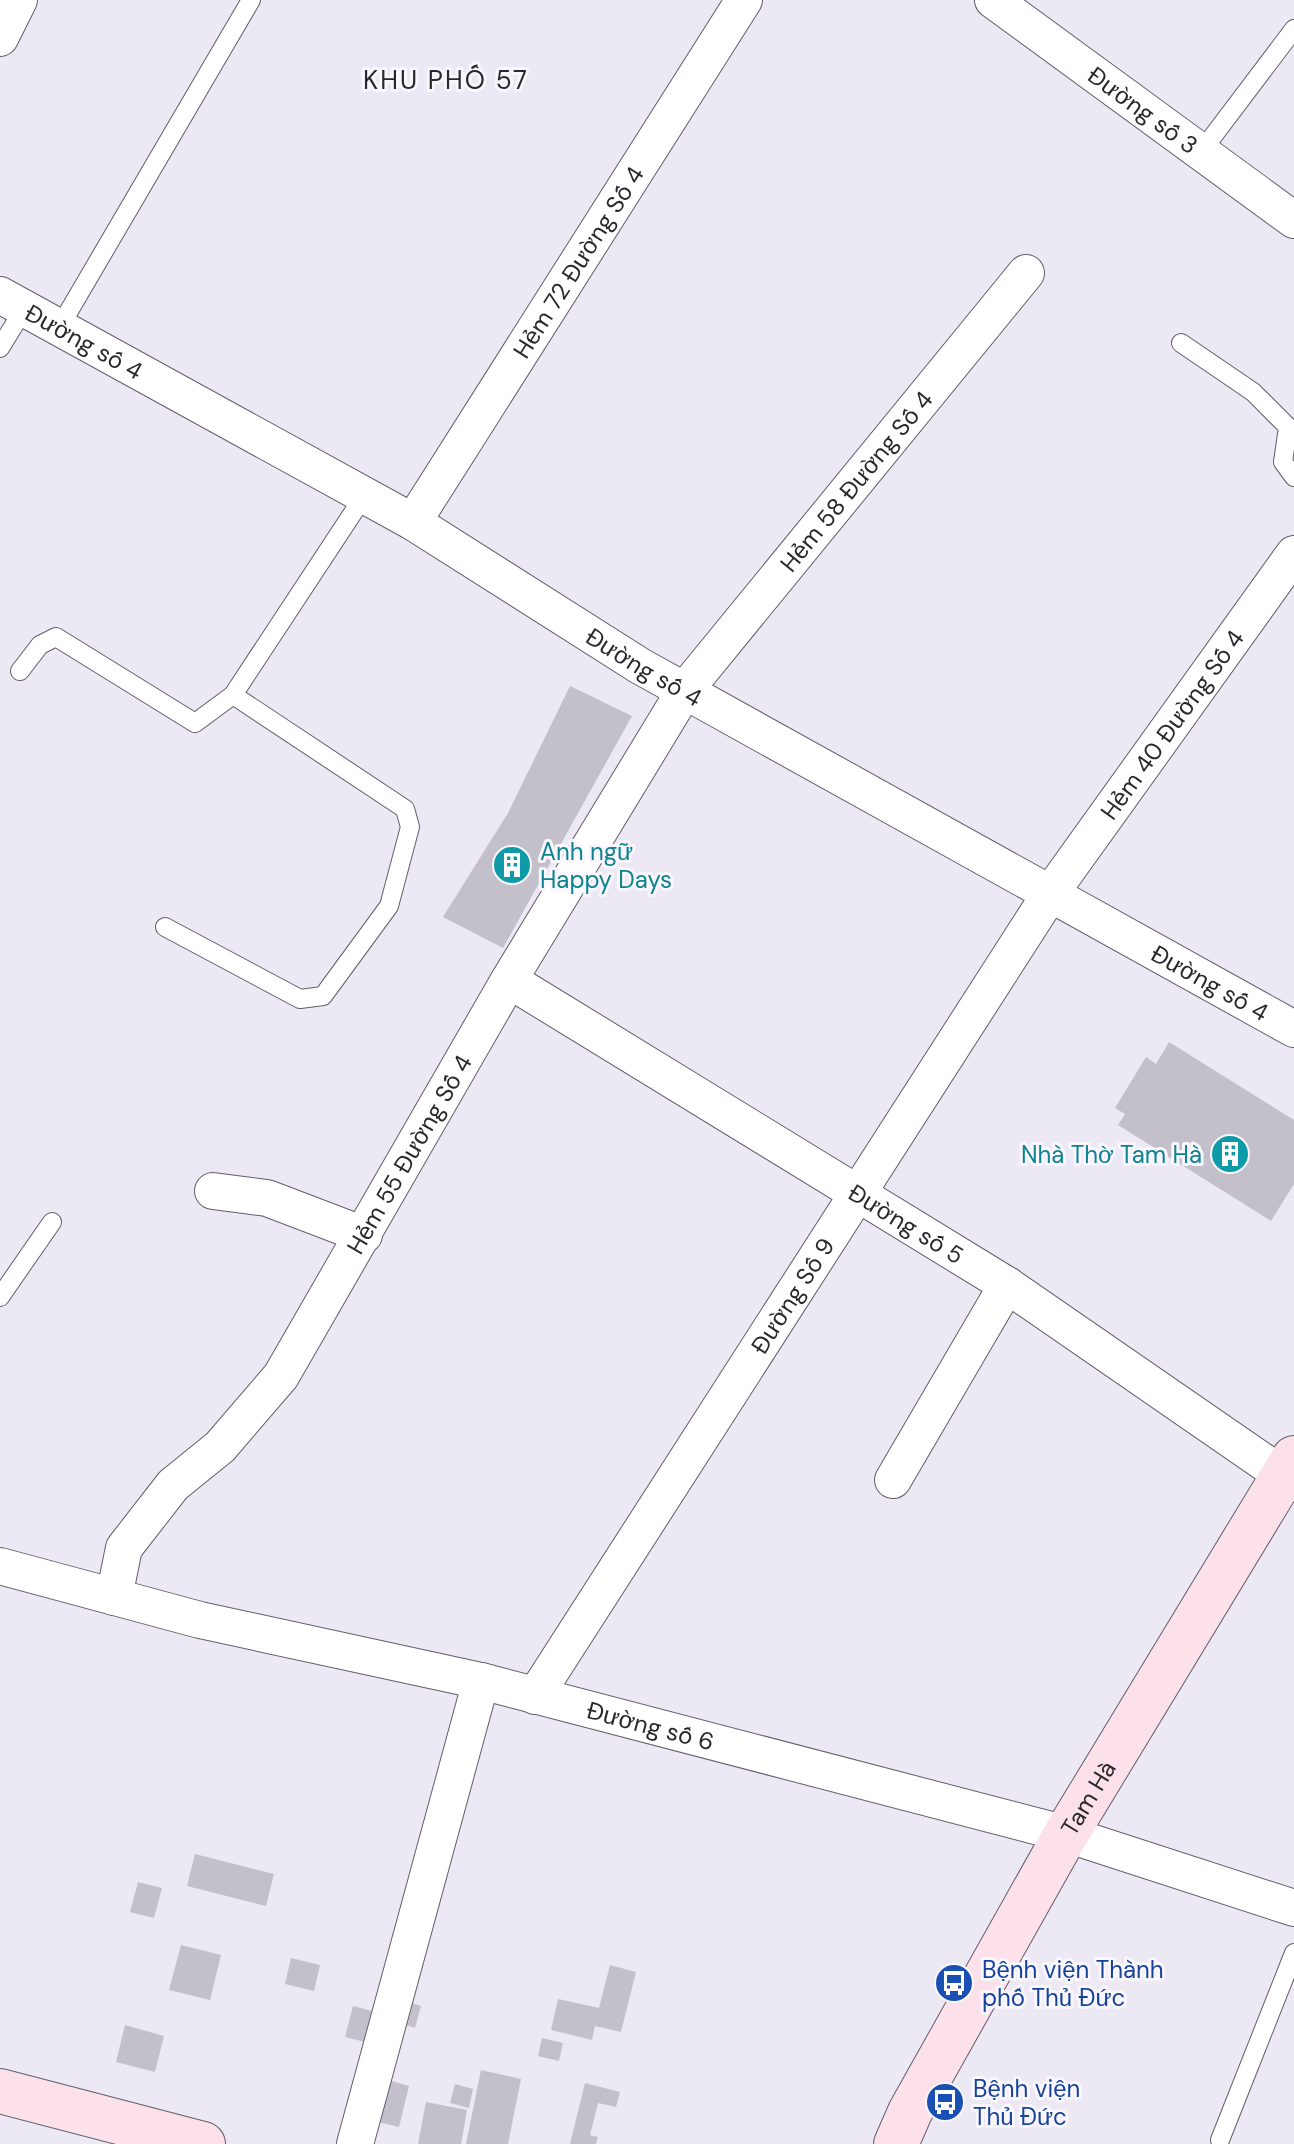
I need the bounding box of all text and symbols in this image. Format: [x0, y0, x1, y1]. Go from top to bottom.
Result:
street label: Đường số 3 [1082, 59, 1205, 160]
district label: KHU PHỐ 57 [363, 63, 529, 97]
street label: Hẻm 72 Đường Số 4 [506, 160, 650, 364]
street label: Đường số 4 [20, 296, 148, 386]
street label: Hẻm 58 Đường Số 4 [773, 384, 939, 578]
street label: Đường số 4 [580, 620, 708, 713]
street label: Hẻm 40 Đường Số 4 [1093, 623, 1250, 825]
place label: Anh ngữ Happy Days [540, 836, 672, 895]
building icon: Anh ngữ Happy Days [491, 844, 533, 886]
street label: Đường số 4 [1146, 937, 1274, 1027]
street label: Hẻm 55 Đường Số 4 [339, 1049, 478, 1259]
building icon: Nhà Thờ Tam Hà [1209, 1133, 1251, 1175]
place label: Nhà Thờ Tam Hà [1021, 1139, 1202, 1170]
street label: Đường số 5 [843, 1176, 970, 1270]
street label: Đường Số 9 [743, 1232, 841, 1359]
street label: Đường số 6 [584, 1694, 717, 1757]
street label: Tam Hà [1053, 1755, 1122, 1841]
place label: Bệnh viện Thành phố Thủ Đức [982, 1954, 1164, 2013]
bus stop icon: Bệnh viện Thành phố Thủ Đức [933, 1962, 975, 2004]
place label: Bệnh viện Thủ Đức [973, 2073, 1080, 2132]
bus stop icon: Bệnh viện Thủ Đức [924, 2081, 966, 2123]

